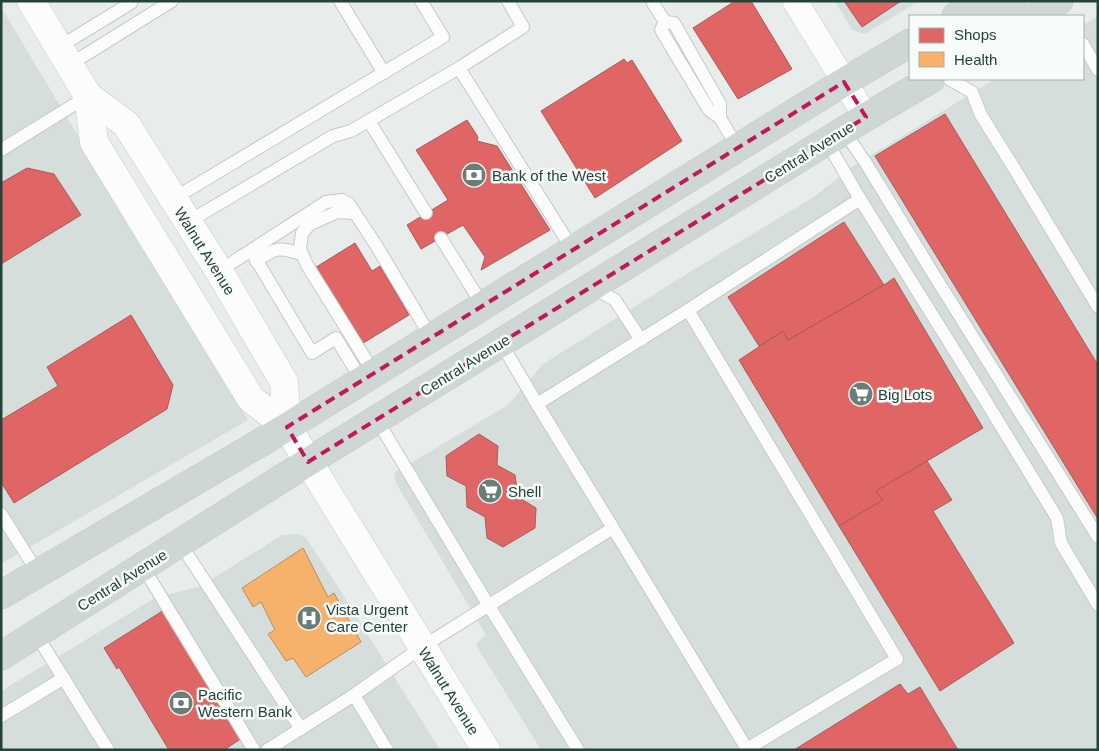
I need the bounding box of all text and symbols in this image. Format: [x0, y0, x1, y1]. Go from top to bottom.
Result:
legend [909, 15, 1084, 80]
text: Shops [954, 26, 997, 43]
text: Health [954, 51, 997, 68]
street label: Central Avenue [761, 118, 857, 186]
bank icon: Bank of the West [461, 162, 487, 188]
place label: Bank of the West [492, 167, 607, 184]
street label: Walnut Avenue [171, 204, 239, 298]
street label: Central Avenue [417, 331, 513, 399]
supermarket icon: Big Lots [848, 381, 874, 407]
place label: Big Lots [878, 386, 932, 403]
supermarket icon: Shell [477, 478, 503, 504]
place label: Shell [508, 483, 541, 500]
street label: Central Avenue [74, 546, 170, 614]
place label: Vista Urgent Care Center [326, 601, 409, 635]
hospital icon: Vista Urgent Care Center [296, 605, 322, 631]
street label: Walnut Avenue [415, 644, 483, 738]
place label: Pacific Western Bank [198, 686, 292, 720]
bank icon: Pacific Western Bank [168, 690, 194, 716]

